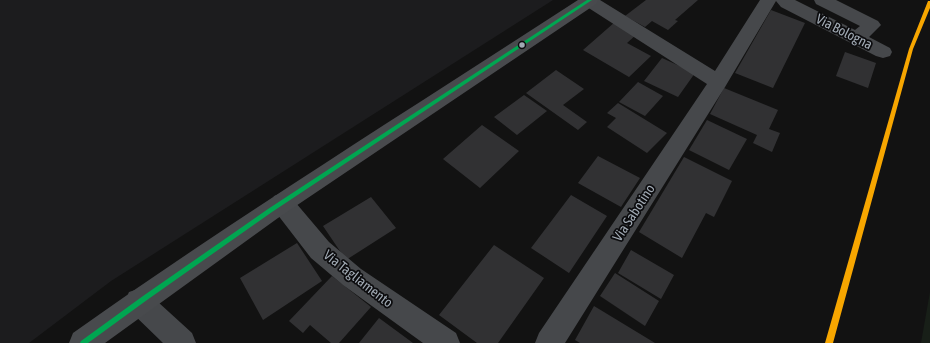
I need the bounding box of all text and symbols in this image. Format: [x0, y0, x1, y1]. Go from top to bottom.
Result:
street label: Via Bologna [813, 11, 875, 53]
unlabelled marker [517, 40, 527, 50]
street label: Via Sabotino [609, 181, 659, 245]
street label: Via Tagliamento [320, 247, 396, 311]

